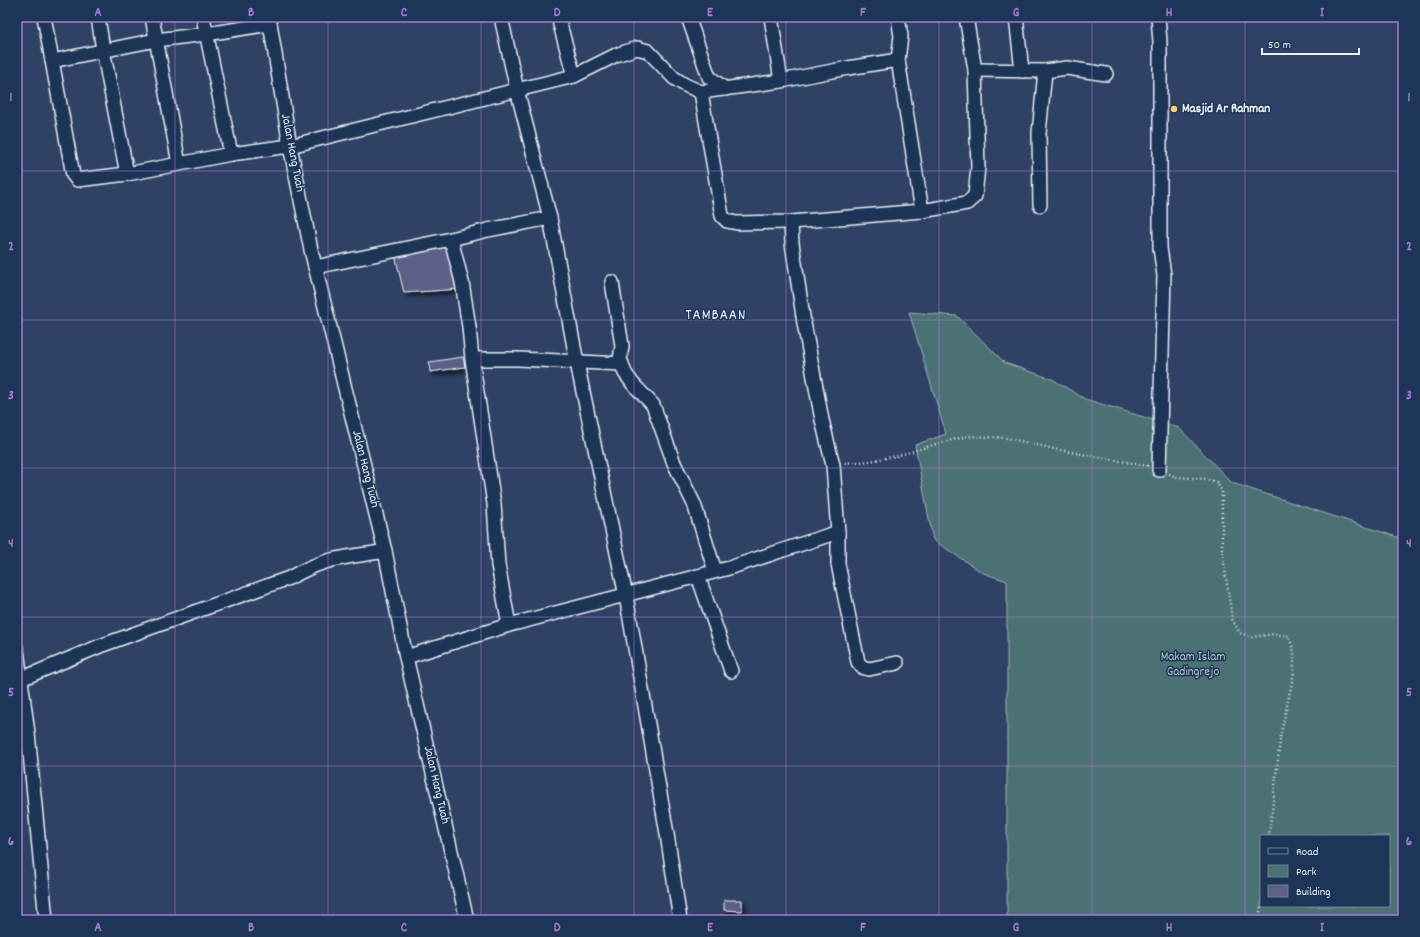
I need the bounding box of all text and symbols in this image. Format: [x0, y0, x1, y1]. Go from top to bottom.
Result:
text: A [94, 4, 102, 23]
text: B [248, 4, 254, 23]
text: C [401, 4, 408, 23]
text: D [554, 4, 561, 23]
text: E [707, 4, 714, 23]
text: F [860, 4, 866, 23]
text: G [1013, 4, 1020, 23]
text: H [1166, 4, 1173, 23]
text: I [1320, 4, 1325, 23]
scale bar [1262, 30, 1359, 56]
text: 50 m [1268, 37, 1291, 54]
text: 1 [10, 89, 13, 108]
text: 1 [1408, 89, 1411, 108]
place label: Masjid Ar Rahman [1182, 100, 1270, 119]
marker: Masjid Ar Rahman [1169, 104, 1179, 114]
street label: Jalan Hang Tuah [275, 112, 309, 194]
text: 2 [8, 238, 14, 257]
text: 2 [1406, 238, 1412, 257]
district label: TAMBAAN [686, 305, 746, 327]
text: 3 [8, 387, 14, 406]
text: 3 [1406, 387, 1412, 406]
street label: Jalan Hang Tuah [346, 428, 384, 510]
text: 4 [8, 535, 14, 554]
text: 4 [1406, 535, 1412, 554]
park label: Makam Islam Gadingrejo [1161, 648, 1225, 682]
text: 5 [8, 684, 14, 703]
text: 5 [1406, 684, 1412, 703]
street label: Jalan Hang Tuah [418, 744, 454, 826]
text: 6 [8, 833, 15, 852]
text: 6 [1406, 833, 1413, 852]
legend [1260, 835, 1390, 907]
text: Road [1296, 844, 1318, 861]
text: Park [1296, 864, 1317, 881]
text: Building [1296, 884, 1331, 901]
text: A [94, 919, 102, 937]
text: B [248, 919, 254, 937]
text: C [401, 919, 408, 937]
text: D [554, 919, 561, 937]
text: E [707, 919, 714, 937]
text: F [860, 919, 866, 937]
text: G [1013, 919, 1020, 937]
text: H [1166, 919, 1173, 937]
text: I [1320, 919, 1325, 937]

